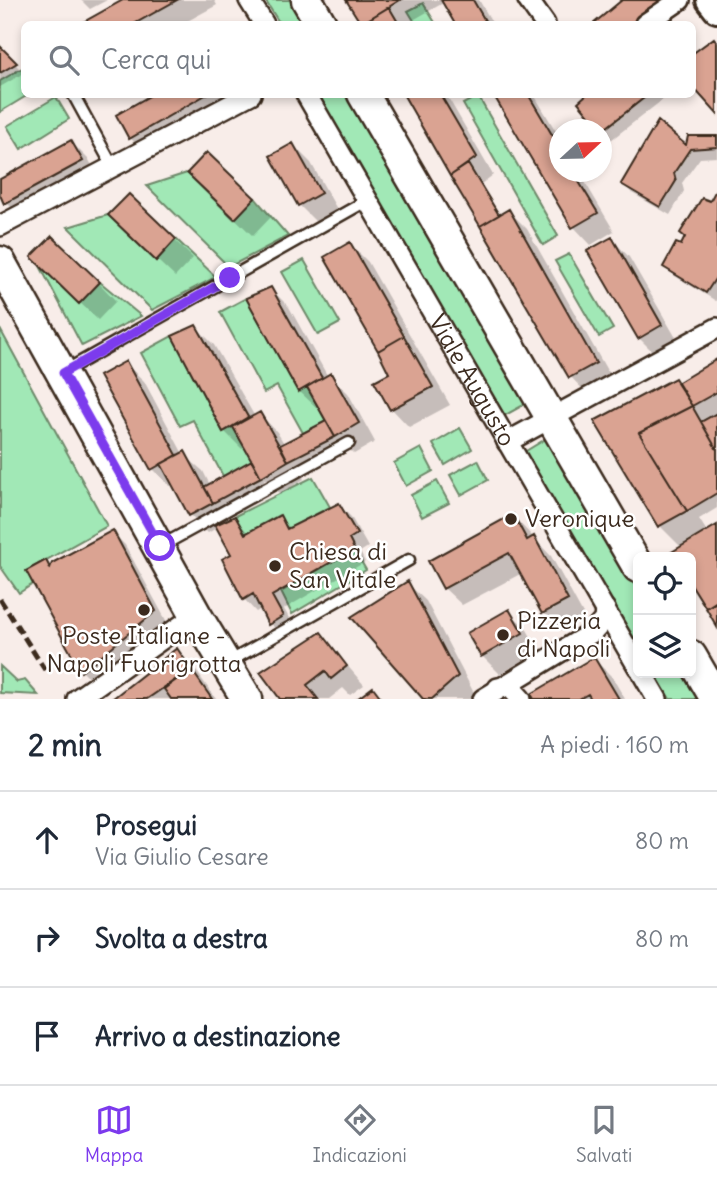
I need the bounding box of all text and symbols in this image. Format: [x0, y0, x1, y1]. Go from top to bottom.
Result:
search box [21, 21, 696, 98]
icon: search [45, 41, 83, 79]
text: Cerca qui [101, 43, 211, 76]
north arrow [549, 119, 612, 182]
route end [214, 262, 245, 293]
street label: Viale Augusto [423, 309, 523, 451]
place label: Veronique [525, 503, 634, 533]
marker: Veronique [503, 511, 519, 527]
route start [144, 530, 175, 561]
place label: Chiesa di San Vitale [289, 536, 396, 594]
map controls [633, 552, 696, 678]
button: locate [633, 552, 696, 615]
marker: Chiesa di San Vitale [267, 558, 283, 574]
marker: Poste Italiane - Napoli Fuorigrotta [136, 602, 152, 618]
place label: Pizzeria di Napoli [517, 605, 610, 663]
button: layers [633, 615, 696, 678]
place label: Poste Italiane - Napoli Fuorigrotta [46, 620, 242, 678]
marker: Pizzeria di Napoli [495, 627, 511, 643]
text: 2 min [28, 726, 102, 764]
text: A piedi · 160 m [540, 730, 689, 759]
text: Prosegui [95, 809, 197, 842]
icon: ahead [28, 821, 66, 859]
text: 80 m [635, 826, 689, 855]
text: Via Giulio Cesare [95, 842, 269, 871]
icon: right [28, 919, 66, 957]
text: Svolta a destra [95, 922, 268, 955]
text: 80 m [635, 924, 689, 953]
icon: arrive [28, 1017, 66, 1055]
text: Arrivo a destinazione [95, 1020, 341, 1053]
tab: Mappa [85, 1101, 143, 1167]
tab: Indicazioni [313, 1101, 407, 1167]
tab: Salvati [576, 1101, 632, 1167]

